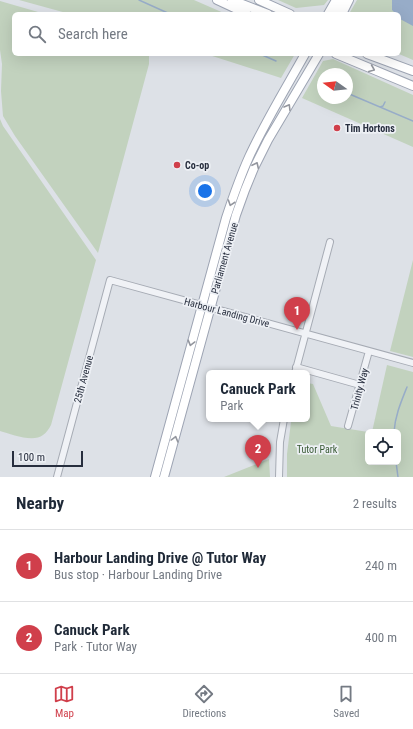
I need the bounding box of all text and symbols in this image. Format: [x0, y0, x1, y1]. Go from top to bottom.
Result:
search box [12, 12, 401, 56]
icon: search [26, 23, 48, 45]
text: Search here [58, 25, 128, 43]
one-way arrow [367, 64, 375, 72]
north arrow [317, 68, 353, 104]
one-way arrow [283, 104, 290, 111]
marker: Tim Hortons [332, 123, 342, 133]
place label: Tim Hortons [345, 123, 395, 134]
marker: Co-op [172, 160, 182, 170]
place label: Co-op [185, 160, 209, 171]
one-way arrow [251, 161, 259, 169]
your location [195, 181, 215, 201]
one-way arrow [227, 199, 236, 206]
street label: Parliament Avenue [209, 221, 240, 295]
street label: Harbour Landing Drive [183, 296, 271, 329]
pin: 1 [284, 297, 310, 330]
one-way arrow [187, 339, 196, 346]
street label: 25th Avenue [72, 354, 95, 404]
street label: Trinity Way [349, 367, 370, 411]
popup [206, 370, 310, 422]
text: Canuck Park [220, 380, 296, 398]
text: Park [220, 398, 243, 413]
map controls [365, 429, 401, 465]
button: locate [365, 429, 401, 465]
pin: 2 [245, 435, 271, 468]
one-way arrow [170, 436, 178, 443]
park label: Tutor Park [297, 444, 338, 455]
scale bar [12, 449, 83, 468]
text: 100 m [18, 451, 45, 464]
text: Nearby [16, 493, 64, 513]
text: 2 results [353, 496, 397, 511]
text: Harbour Landing Drive @ Tutor Way [54, 549, 266, 567]
text: 1 [26, 558, 32, 573]
text: 240 m [365, 558, 397, 573]
text: Bus stop · Harbour Landing Drive [54, 567, 222, 582]
text: Canuck Park [54, 621, 130, 639]
text: 2 [26, 630, 32, 645]
text: 400 m [365, 630, 397, 645]
text: Park · Tutor Way [54, 639, 137, 654]
tab: Map [53, 683, 75, 720]
tab: Directions [182, 683, 226, 720]
tab: Saved [333, 683, 360, 720]

